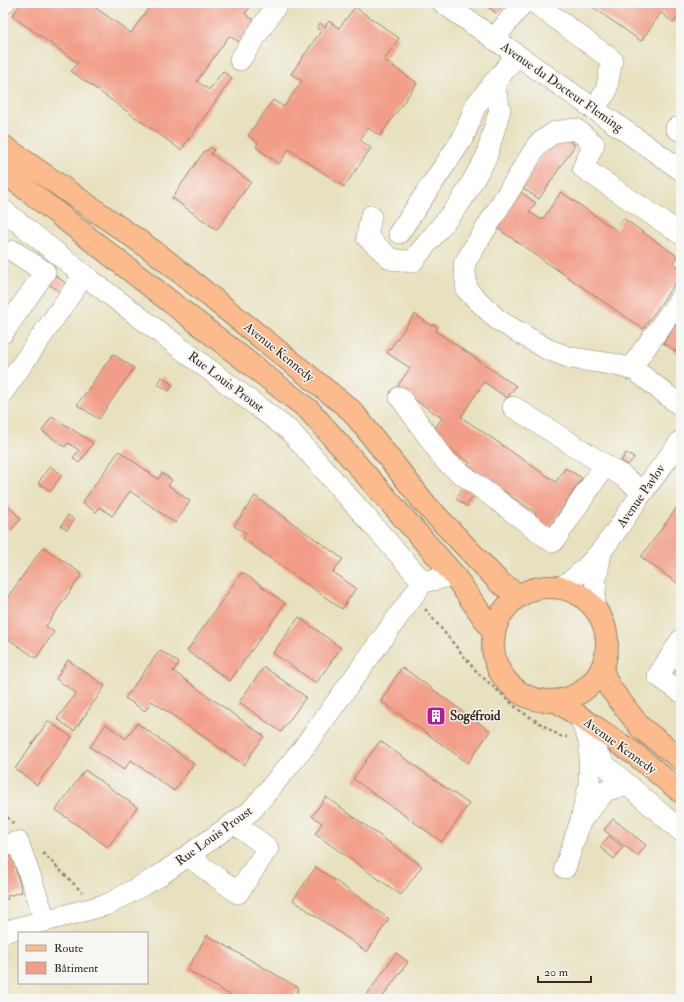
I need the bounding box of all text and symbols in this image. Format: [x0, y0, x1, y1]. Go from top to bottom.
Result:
street label: Avenue du Docteur Fleming [497, 38, 627, 136]
street label: Avenue Kennedy [239, 318, 318, 386]
street label: Rue Louis Proust [185, 348, 267, 416]
street label: Avenue Pavlov [613, 461, 669, 531]
building icon: Sogéfroid [425, 705, 447, 727]
place label: Sogéfroid [450, 708, 501, 725]
street label: Avenue Kennedy [579, 714, 660, 779]
street label: Rue Louis Proust [172, 803, 256, 869]
legend [18, 932, 148, 984]
text: Route [54, 941, 83, 956]
scale bar [538, 958, 591, 984]
text: Bâtiment [54, 961, 98, 976]
text: 20 m [544, 965, 569, 980]

